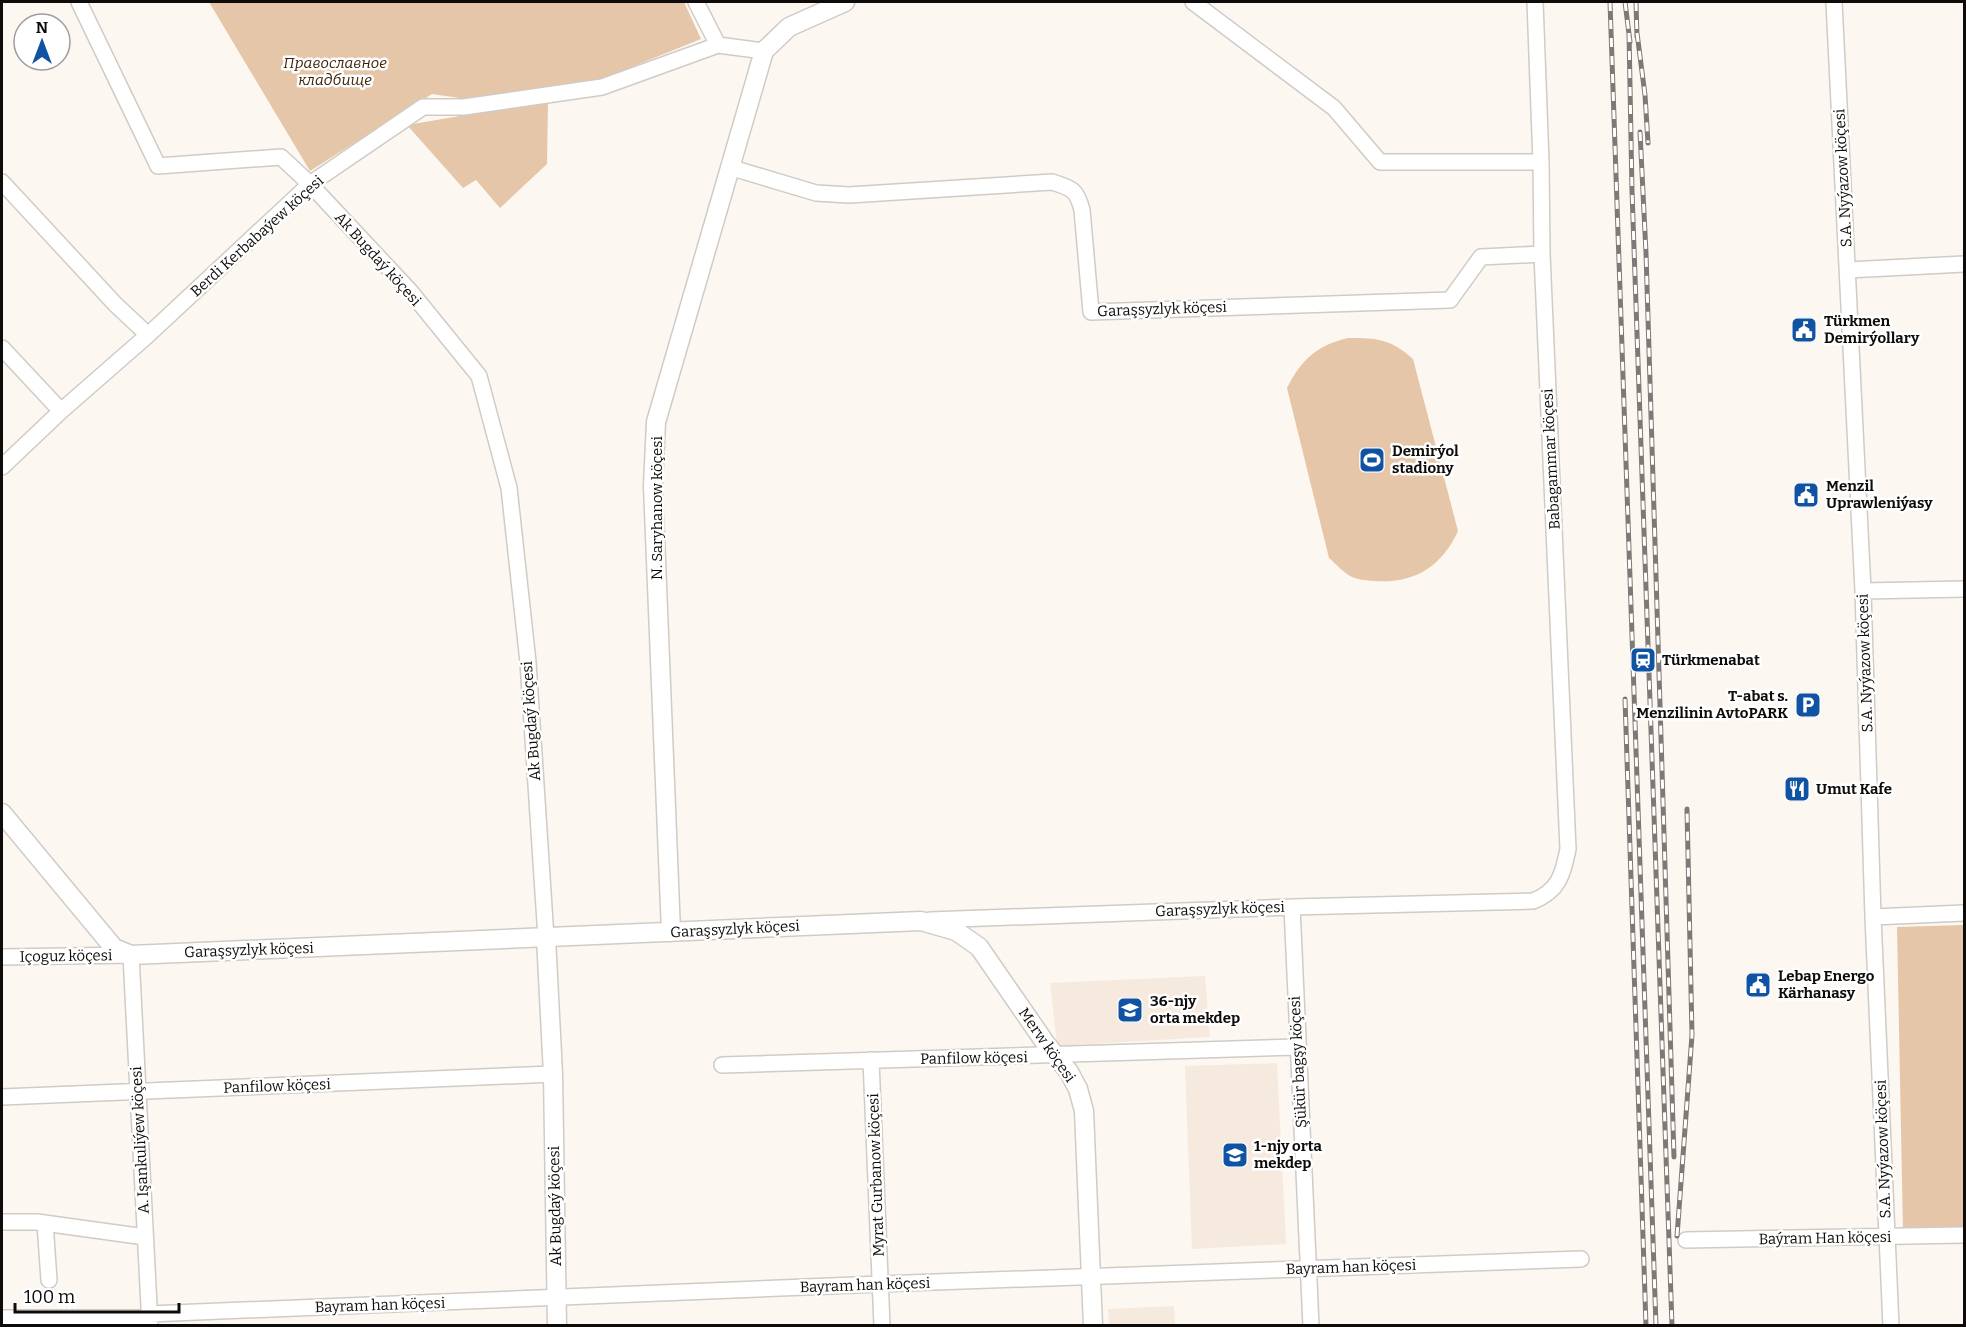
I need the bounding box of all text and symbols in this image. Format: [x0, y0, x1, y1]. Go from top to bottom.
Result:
north arrow [12, 12, 72, 72]
text: N [36, 18, 48, 37]
park label: Православное кладбище [283, 54, 387, 89]
street label: S.A. Nyýazow köçesi [1830, 108, 1856, 248]
street label: Berdi Kerbabaýew köçesi [187, 171, 328, 300]
street label: Ak Bugdaý köçesi [331, 208, 425, 310]
street label: Garaşsyzlyk köçesi [1097, 298, 1228, 320]
place label: Türkmen Demirýollary [1824, 312, 1920, 347]
public building icon: Türkmen Demirýollary [1789, 315, 1819, 345]
street label: Babagammar köçesi [1538, 388, 1564, 530]
street label: N. Saryhanow köçesi [648, 436, 666, 580]
place label: Demirýol stadiony [1392, 442, 1459, 477]
sports icon: Demirýol stadiony [1357, 445, 1387, 475]
place label: Menzil Uprawleniýasy [1826, 477, 1933, 512]
public building icon: Menzil Uprawleniýasy [1791, 480, 1821, 510]
street label: S.A. Nyýazow köçesi [1854, 593, 1876, 733]
station icon: Türkmenabat [1628, 645, 1658, 675]
place label: Türkmenabat [1662, 651, 1760, 669]
street label: Ak Bugdaý köçesi [518, 660, 544, 782]
place label: T-abat s. Menzilinin AvtoPARK [1636, 687, 1788, 722]
parking icon: T-abat s. Menzilinin AvtoPARK [1793, 690, 1823, 720]
restaurant icon: Umut Kafe [1782, 774, 1812, 804]
place label: Umut Kafe [1816, 780, 1892, 798]
street label: Garaşsyzlyk köçesi [1155, 898, 1286, 920]
street label: Garaşsyzlyk köçesi [670, 917, 801, 941]
street label: Garaşsyzlyk köçesi [184, 939, 315, 961]
street label: Içoguz köçesi [19, 946, 113, 966]
place label: Lebap Energo Kärhanasy [1778, 967, 1875, 1002]
public building icon: Lebap Energo Kärhanasy [1743, 970, 1773, 1000]
place label: 36-njy orta mekdep [1150, 992, 1240, 1027]
school or university icon: 36-njy orta mekdep [1115, 995, 1145, 1025]
street label: Şükür bagşy köçesi [1286, 995, 1310, 1129]
street label: Merw köçesi [1015, 1004, 1080, 1086]
street label: Panfilow köçesi [920, 1048, 1028, 1068]
street label: A. Işankuliýew köçesi [127, 1065, 153, 1214]
street label: Panfilow köçesi [223, 1075, 332, 1097]
street label: S.A. Nyýazow köçesi [1872, 1079, 1894, 1219]
street label: Myrat Gurbanow köçesi [864, 1092, 888, 1257]
place label: 1-njy orta mekdep [1254, 1137, 1323, 1172]
school or university icon: 1-njy orta mekdep [1220, 1140, 1250, 1170]
street label: Ak Bugdaý köçesi [545, 1145, 565, 1266]
street label: Baýram Han köçesi [1758, 1228, 1892, 1248]
street label: Bayram han köçesi [1285, 1256, 1417, 1278]
street label: Bayram han köçesi [799, 1274, 931, 1296]
scale bar [15, 1276, 178, 1314]
text: 100 m [24, 1286, 75, 1308]
street label: Bayram han köçesi [314, 1294, 446, 1316]

